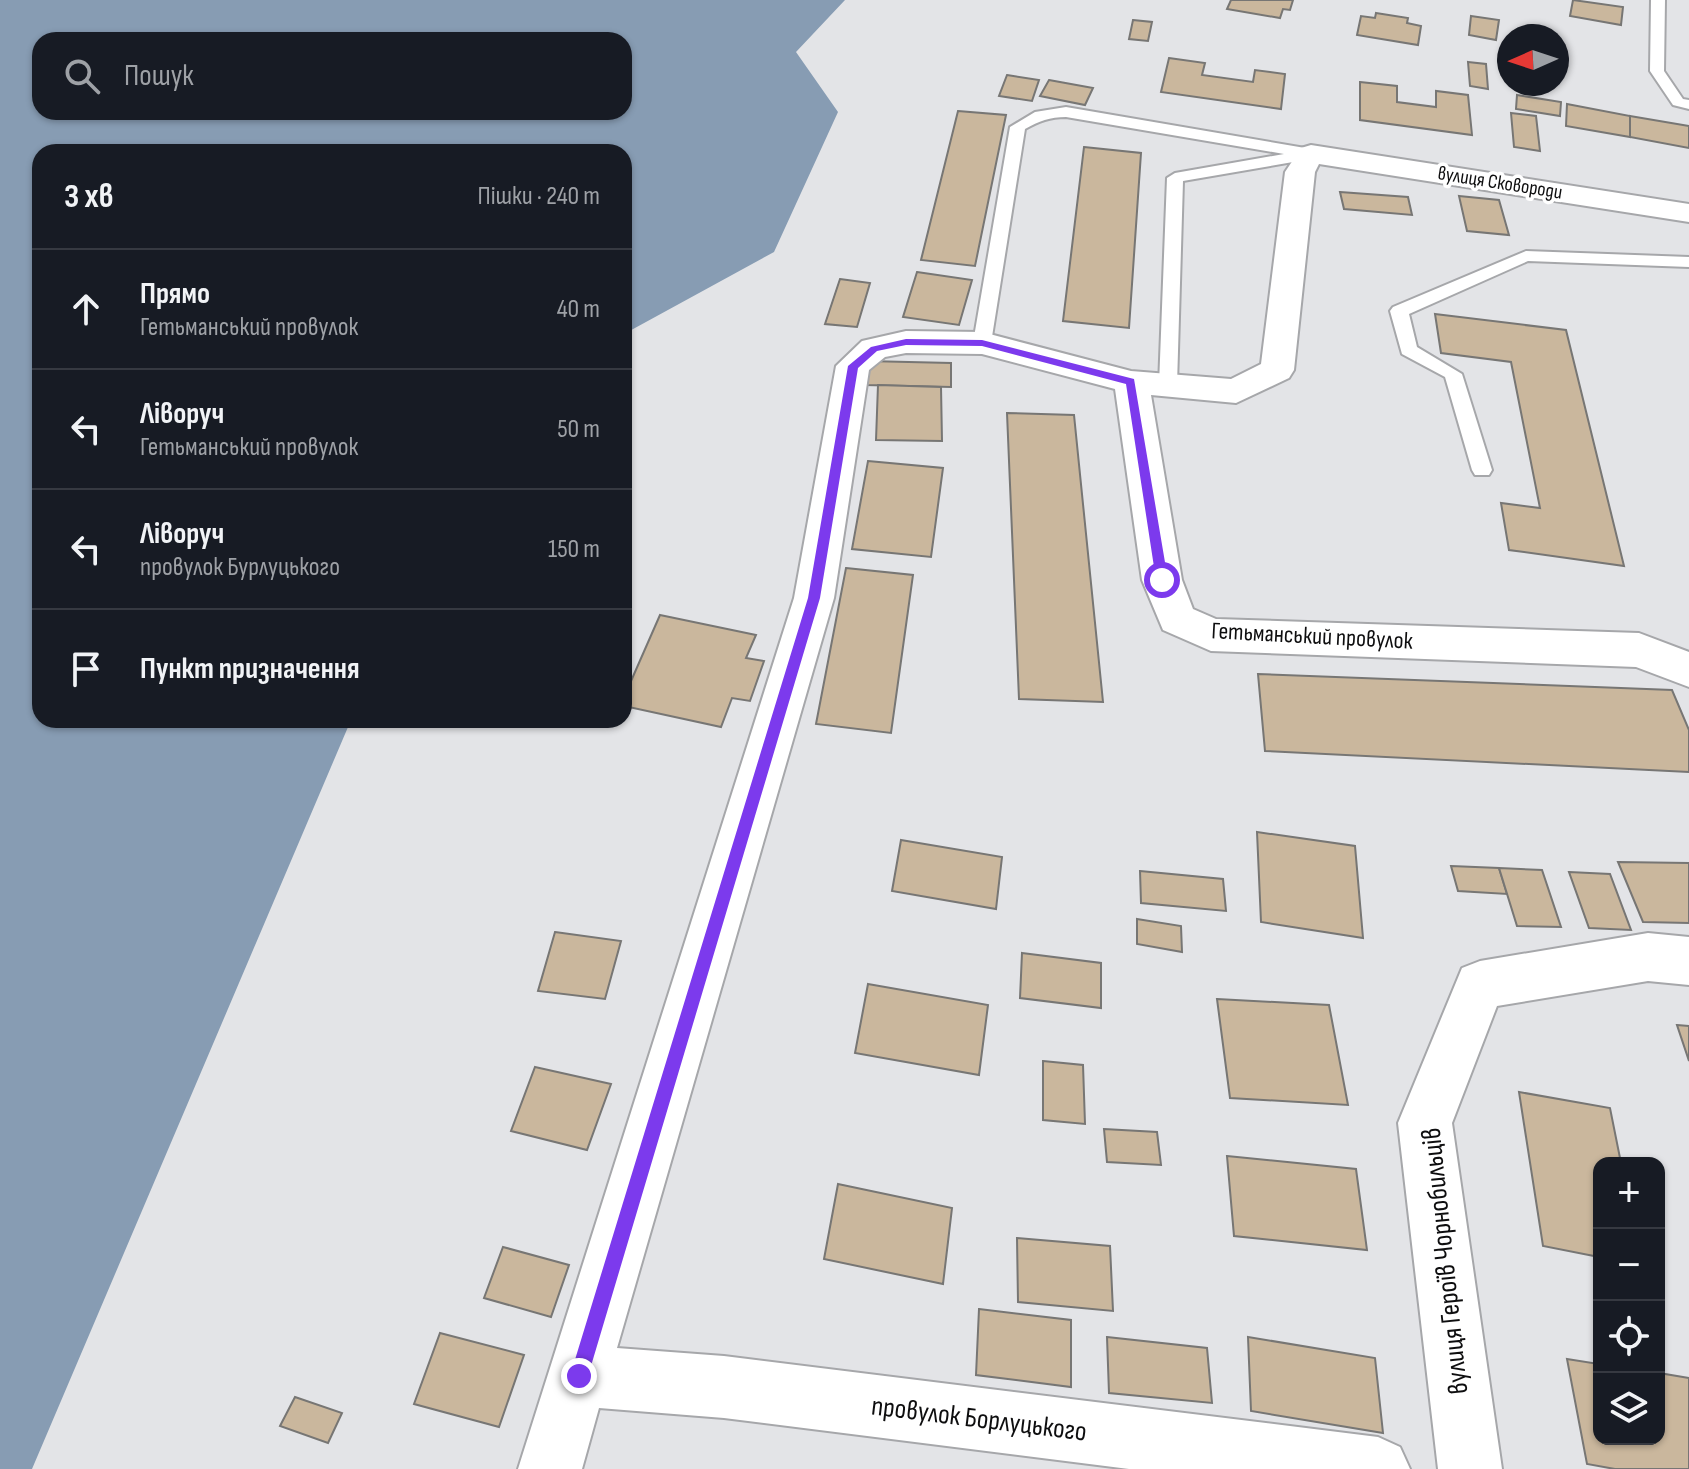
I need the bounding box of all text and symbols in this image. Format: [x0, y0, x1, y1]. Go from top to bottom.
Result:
north arrow [1497, 24, 1569, 96]
search box [32, 32, 632, 120]
icon: search [60, 54, 104, 98]
text: Пошук [124, 58, 194, 94]
street label: вулиця Сковороди [1436, 161, 1564, 205]
text: 3 хв [64, 176, 114, 217]
text: Пішки · 240 m [478, 181, 600, 212]
text: Прямо [140, 276, 210, 312]
icon: ahead [64, 287, 108, 331]
text: 40 m [557, 294, 600, 325]
text: Гетьманський провулок [140, 312, 358, 343]
text: Ліворуч [140, 396, 224, 432]
icon: left [64, 407, 108, 451]
text: 50 m [557, 414, 600, 445]
text: Гетьманський провулок [140, 432, 358, 463]
text: Ліворуч [140, 516, 224, 552]
icon: left [64, 527, 108, 571]
text: 150 m [548, 534, 600, 565]
text: провулок Бурлуцького [140, 552, 340, 583]
route start [1144, 562, 1180, 598]
street label: Гетьманський провулок [1211, 616, 1414, 656]
icon: arrive [64, 647, 108, 691]
text: Пункт призначення [140, 651, 360, 687]
street label: вулиця Героїв Чорнобильців [1415, 1126, 1475, 1396]
map controls [1593, 1157, 1665, 1445]
button: + [1593, 1157, 1665, 1229]
button: − [1593, 1229, 1665, 1301]
button: locate [1593, 1301, 1665, 1373]
route end [561, 1358, 597, 1394]
button: layers [1593, 1373, 1665, 1445]
street label: провулок Борлуцького [869, 1389, 1089, 1449]

